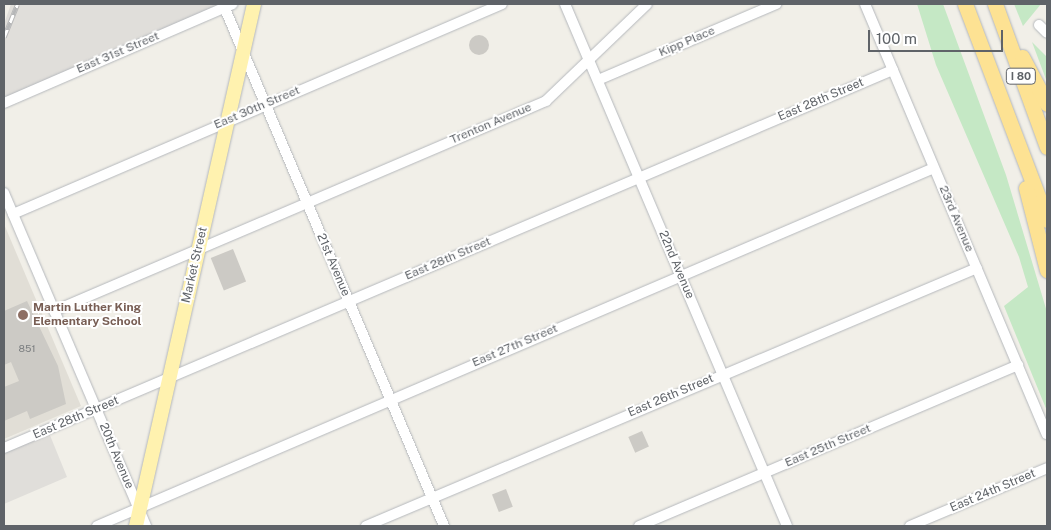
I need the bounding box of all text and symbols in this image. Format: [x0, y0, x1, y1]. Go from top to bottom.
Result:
scale bar [871, 20, 1006, 52]
street label: Kipp Place [657, 24, 717, 60]
street label: East 31st Street [74, 29, 162, 77]
text: 100 m [876, 30, 917, 47]
road number: I 80 [1005, 68, 1037, 84]
street label: East 28th Street [776, 75, 866, 125]
street label: East 30th Street [212, 83, 302, 133]
street label: Trenton Avenue [448, 100, 534, 148]
street label: 23rd Avenue [936, 184, 976, 254]
street label: Market Street [179, 226, 211, 304]
street label: 22nd Avenue [655, 229, 697, 301]
street label: 21st Avenue [313, 231, 353, 299]
street label: East 28th Street [403, 234, 493, 284]
place label: Martin Luther King Elementary School [33, 301, 142, 329]
marker: Martin Luther King Elementary School [17, 309, 29, 321]
street label: East 27th Street [470, 322, 560, 370]
house number: 851 [19, 343, 35, 355]
street label: East 26th Street [626, 371, 716, 421]
street label: East 28th Street [31, 393, 121, 443]
street label: 20th Avenue [96, 421, 136, 491]
street label: East 25th Street [783, 421, 873, 471]
street label: East 24th Street [948, 466, 1038, 516]

